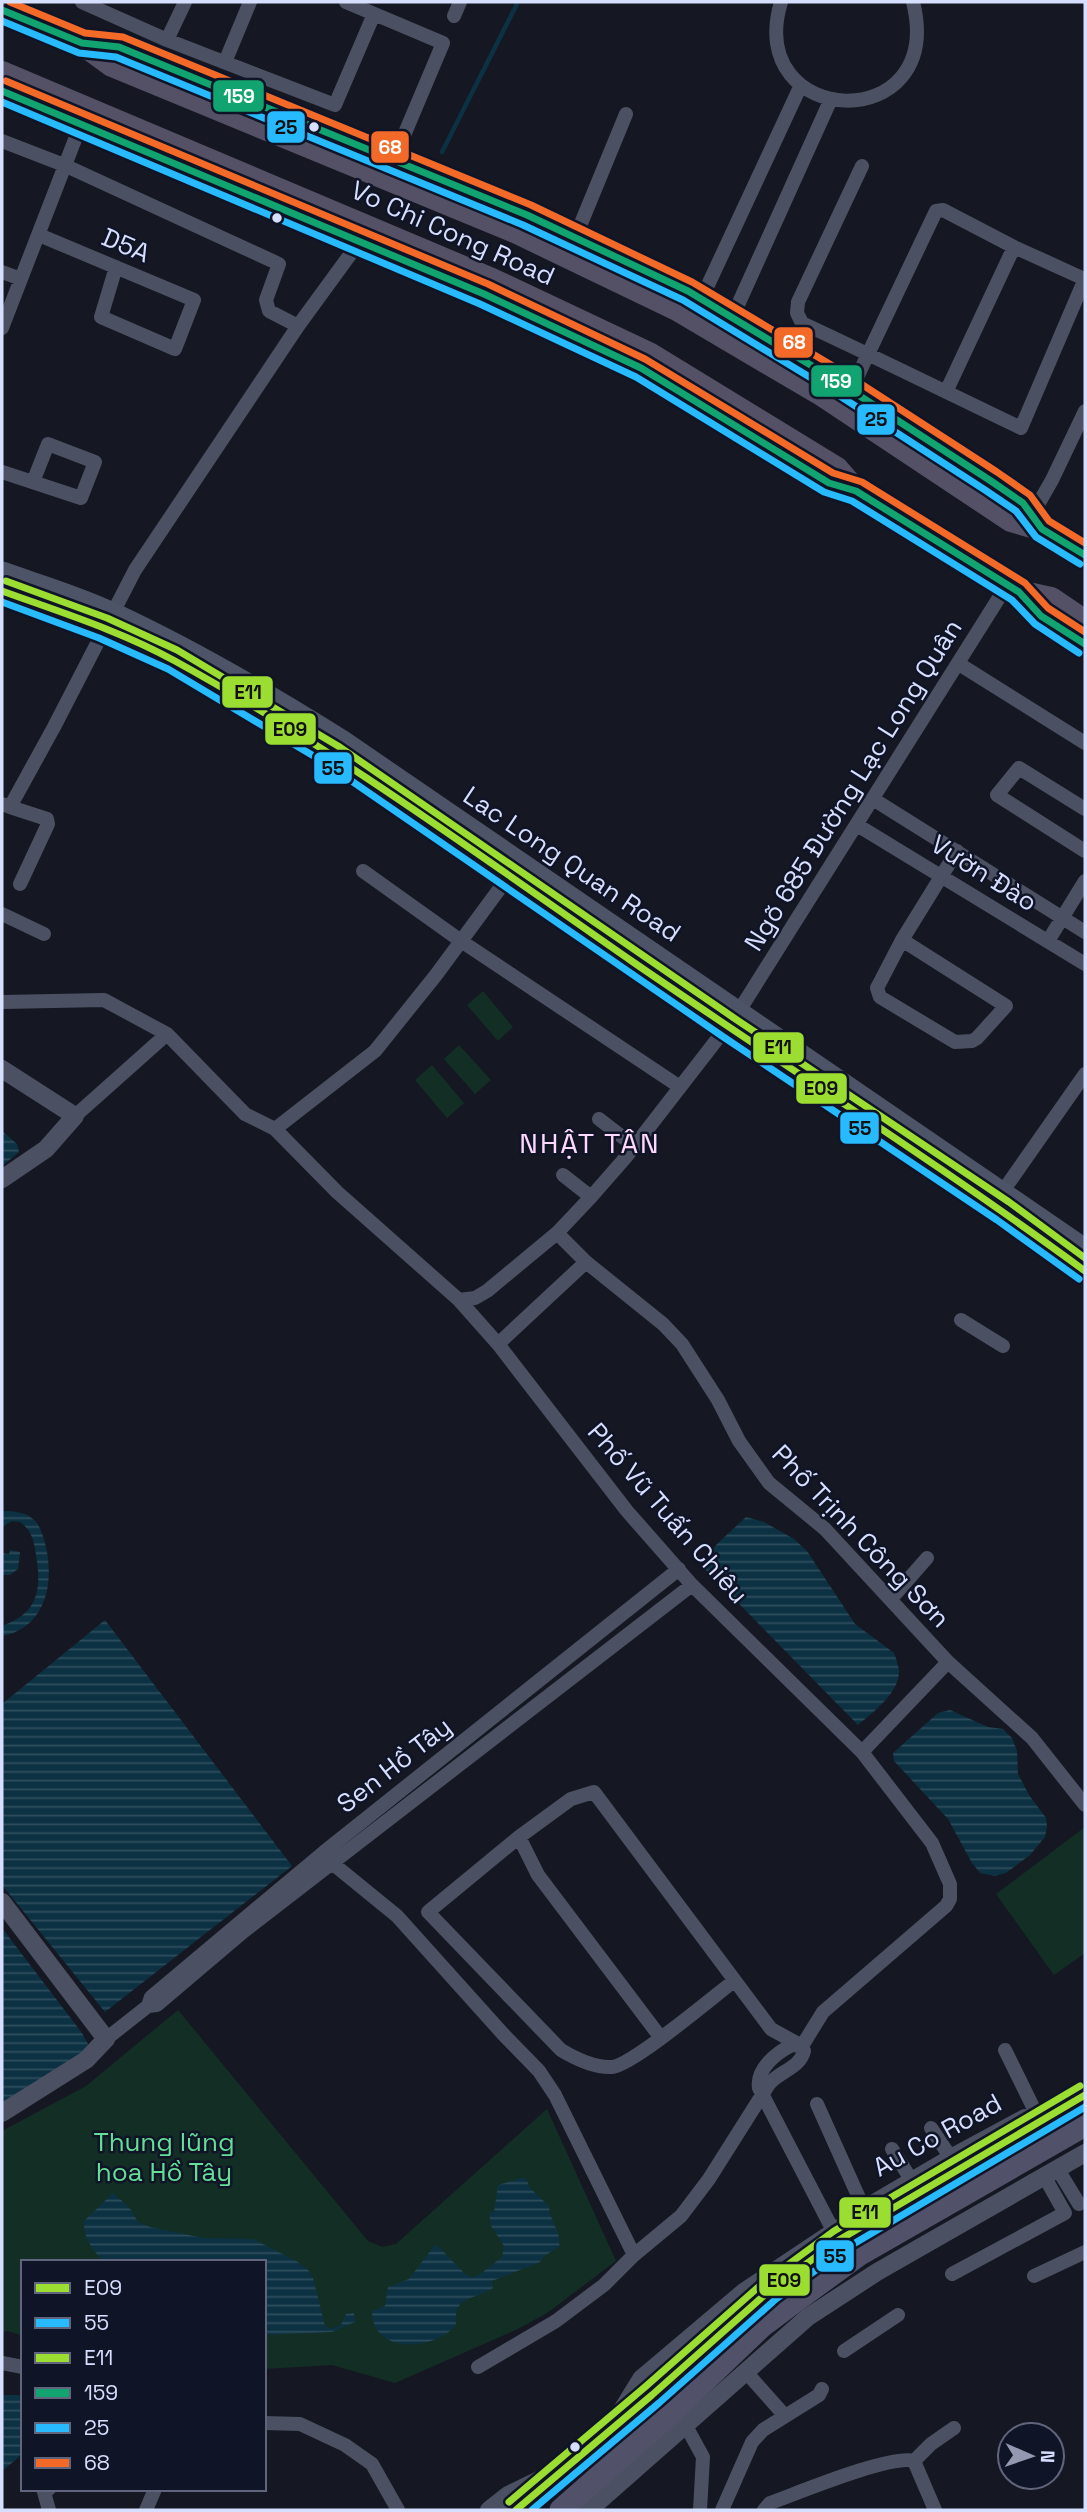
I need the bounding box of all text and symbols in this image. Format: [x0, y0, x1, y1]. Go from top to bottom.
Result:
line badge: 159 [212, 79, 265, 113]
text: 159 [223, 84, 255, 109]
line badge: 25 [266, 110, 306, 144]
text: 25 [275, 115, 297, 140]
unlabelled marker [307, 120, 321, 134]
line badge: 68 [370, 130, 410, 164]
text: 68 [378, 135, 402, 160]
street label: Vo Chi Cong Road [346, 173, 560, 293]
unlabelled marker [270, 211, 284, 225]
street label: D5A [97, 220, 155, 270]
line badge: 68 [773, 326, 814, 359]
text: 68 [782, 330, 806, 355]
line badge: 159 [810, 364, 863, 398]
text: 159 [820, 369, 852, 394]
line badge: 25 [856, 403, 896, 436]
text: 25 [865, 407, 887, 432]
street label: Ngõ 685 Đường Lạc Long Quân [737, 613, 969, 957]
line badge: E11 [221, 675, 274, 709]
text: E11 [234, 680, 262, 705]
line badge: E09 [264, 712, 317, 746]
text: E09 [273, 717, 307, 742]
line badge: 55 [313, 751, 353, 785]
text: 55 [322, 756, 344, 781]
street label: Lac Long Quan Road [457, 779, 687, 949]
street label: Vườn Đào [924, 827, 1044, 919]
line badge: E11 [752, 1031, 805, 1064]
text: E11 [764, 1035, 792, 1060]
line badge: E09 [795, 1072, 848, 1105]
text: E09 [804, 1076, 838, 1101]
line badge: 55 [839, 1111, 880, 1145]
text: 55 [849, 1116, 871, 1141]
district label: NHẬT TÂN [519, 1125, 661, 1161]
street label: Phố Vũ Tuấn Chiêu [580, 1415, 756, 1611]
street label: Phố Trịnh Công Sơn [765, 1437, 957, 1635]
street label: Sen Hồ Tây [330, 1710, 458, 1820]
street label: Au Co Road [867, 2086, 1007, 2184]
park label: Thung lũng hoa Hồ Tây [93, 2125, 235, 2189]
line badge: E11 [838, 2196, 892, 2229]
text: E11 [851, 2200, 879, 2225]
line badge: 55 [815, 2239, 855, 2273]
text: 55 [824, 2244, 846, 2269]
legend [21, 2260, 266, 2491]
line badge: E09 [758, 2263, 811, 2297]
text: E09 [767, 2268, 801, 2293]
text: E09 [84, 2274, 122, 2301]
text: 55 [84, 2309, 109, 2336]
text: E11 [84, 2344, 113, 2371]
text: 159 [84, 2379, 118, 2406]
text: 25 [84, 2414, 109, 2441]
north arrow [996, 2421, 1066, 2491]
unlabelled marker [568, 2440, 582, 2454]
text: 68 [84, 2449, 110, 2476]
text: N [1035, 2450, 1060, 2463]

